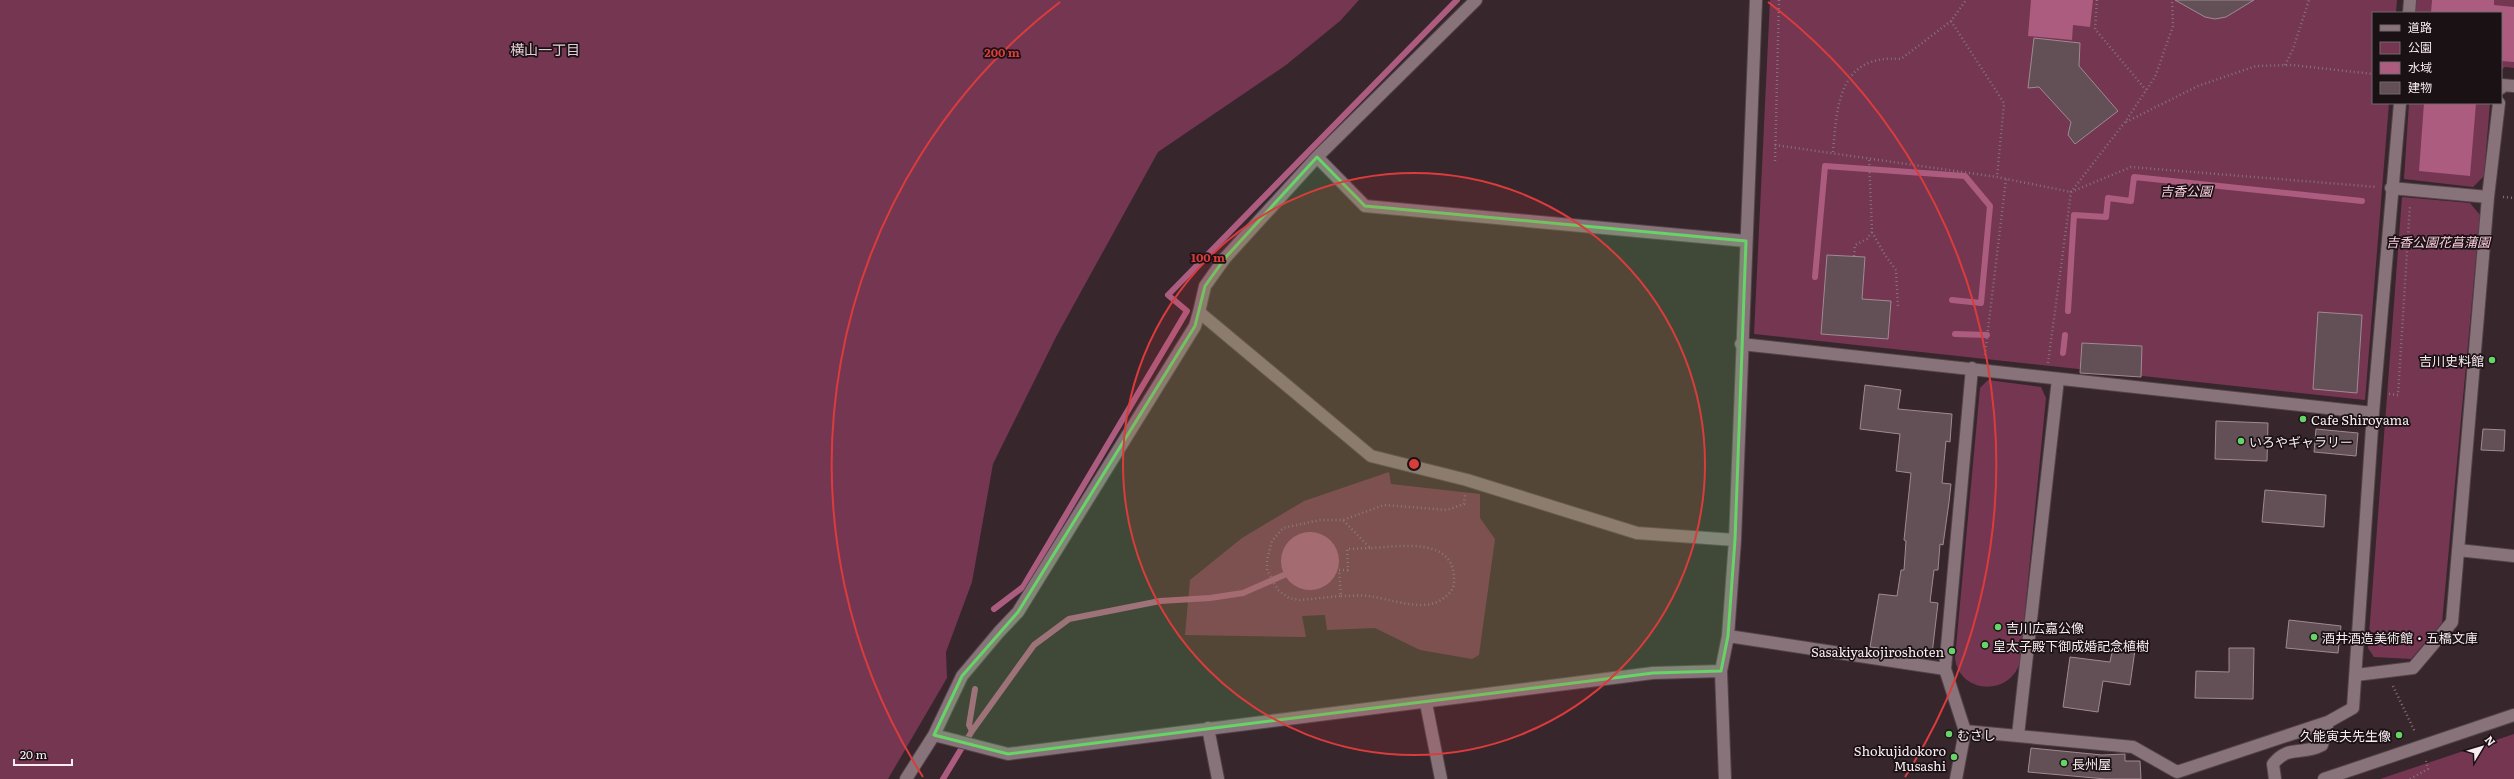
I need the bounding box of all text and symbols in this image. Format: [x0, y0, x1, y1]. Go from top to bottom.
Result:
legend [2372, 12, 2502, 104]
text: 道路 [2408, 18, 2432, 36]
text: 公園 [2408, 38, 2432, 56]
district label: 横山一丁目 [510, 39, 580, 59]
text: 200 m [984, 43, 1020, 61]
text: 水域 [2408, 58, 2432, 76]
text: 建物 [2408, 78, 2432, 96]
park label: 吉香公園 [2160, 181, 2214, 200]
park label: 吉香公園花菖蒲園 [2386, 232, 2492, 251]
text: 100 m [1191, 248, 1225, 266]
place label: 吉川史料館 [2419, 351, 2484, 370]
marker: 吉川史料館 [2487, 355, 2497, 365]
place label: Cafe Shiroyama [2311, 410, 2409, 429]
marker: Cafe Shiroyama [2298, 414, 2308, 424]
place label: いろやギャラリー [2249, 432, 2353, 451]
marker: いろやギャラリー [2236, 436, 2246, 446]
centre of rings [1407, 457, 1421, 471]
place label: 吉川広嘉公像 [2006, 618, 2084, 637]
marker: 吉川広嘉公像 [1993, 622, 2003, 632]
place label: 酒井酒造美術館・五橋文庫 [2322, 628, 2478, 647]
marker: 酒井酒造美術館・五橋文庫 [2309, 632, 2319, 642]
place label: 皇太子殿下御成婚記念植樹 [1993, 636, 2149, 655]
marker: 皇太子殿下御成婚記念植樹 [1980, 640, 1990, 650]
place label: Sasakiyakojiroshoten [1811, 642, 1944, 661]
marker: Sasakiyakojiroshoten [1947, 646, 1957, 656]
place label: むさし [1957, 725, 1996, 744]
place label: 久能寅夫先生像 [2300, 726, 2391, 745]
north arrow [2462, 727, 2502, 767]
marker: むさし [1944, 729, 1954, 739]
marker: 久能寅夫先生像 [2394, 730, 2404, 740]
text: N [2482, 732, 2500, 749]
scale bar [14, 741, 72, 767]
place label: Shokujidokoro Musashi [1854, 741, 1947, 775]
text: 20 m [20, 745, 47, 763]
marker: Shokujidokoro Musashi [1949, 752, 1959, 762]
place label: 長州屋 [2072, 754, 2111, 773]
marker: 長州屋 [2059, 758, 2069, 768]

